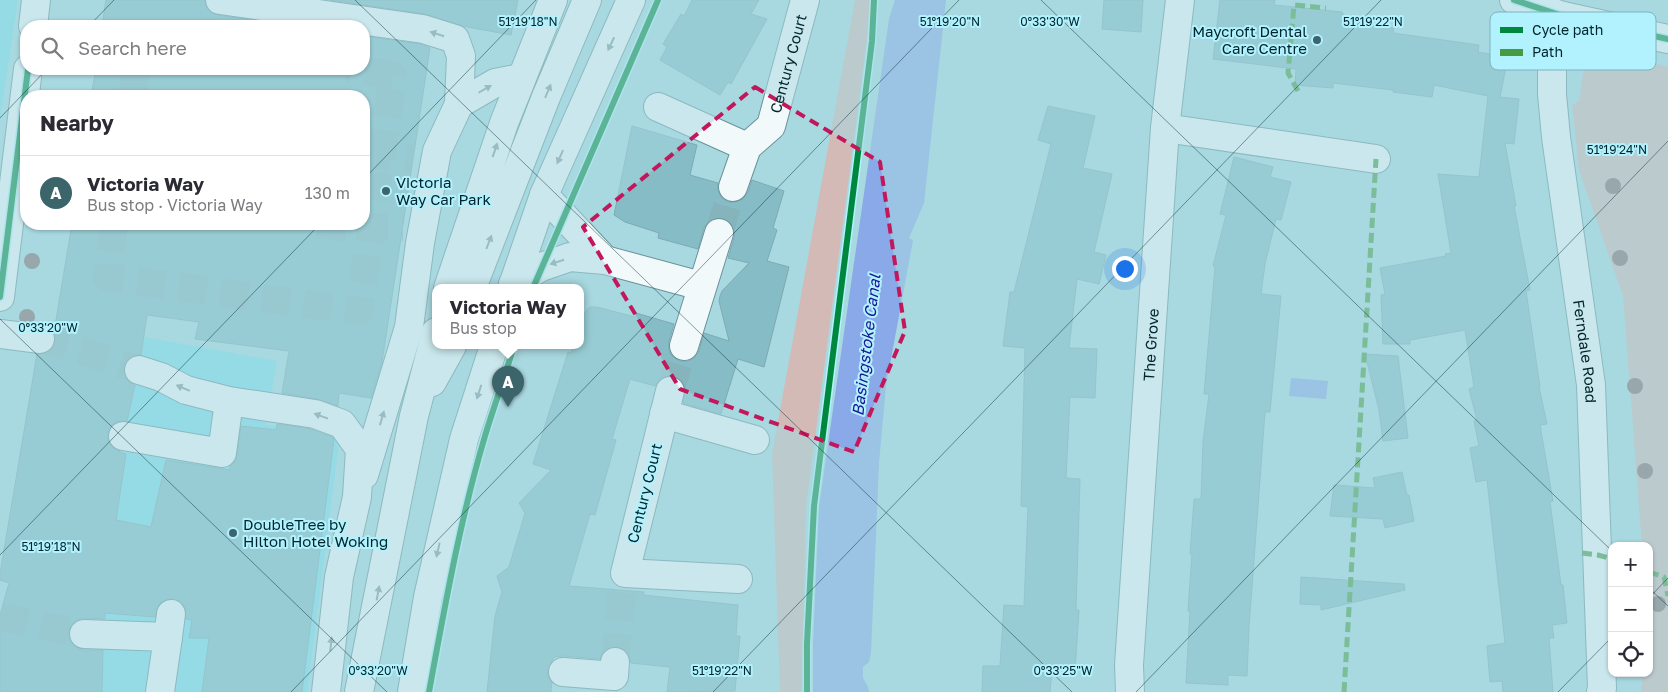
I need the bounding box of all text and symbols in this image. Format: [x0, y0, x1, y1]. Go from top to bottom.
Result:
street label: Century Court [766, 12, 810, 115]
legend [1490, 12, 1656, 70]
text: 51°19'18"N [498, 14, 558, 29]
text: 51°19'20"N [920, 14, 980, 29]
text: 0°33'30"W [1020, 14, 1080, 29]
text: 51°19'22"N [1343, 14, 1403, 29]
search box [20, 20, 370, 75]
text: Cycle path [1532, 21, 1603, 38]
place label: Maycroft Dental Care Centre [1192, 22, 1307, 57]
one-way arrow [430, 29, 445, 37]
icon: search [38, 34, 66, 62]
marker: Maycroft Dental Care Centre [1311, 34, 1323, 46]
text: Search here [78, 36, 187, 59]
one-way arrow [607, 37, 615, 51]
text: Path [1532, 43, 1563, 60]
one-way arrow [545, 84, 553, 98]
one-way arrow [478, 85, 493, 93]
text: Nearby [40, 110, 114, 136]
one-way arrow [491, 142, 499, 157]
text: 51°19'24"N [1587, 142, 1647, 157]
one-way arrow [556, 150, 564, 164]
text: Victoria Way [87, 172, 204, 195]
place label: Victoria Way Car Park [396, 173, 491, 208]
text: A [50, 183, 62, 203]
text: 130 m [305, 183, 350, 203]
marker: Victoria Way Car Park [380, 185, 392, 197]
text: Bus stop · Victoria Way [87, 195, 263, 215]
one-way arrow [486, 235, 493, 250]
your location [1112, 256, 1138, 282]
one-way arrow [549, 258, 564, 266]
water label: Basingstoke Canal [847, 272, 885, 417]
popup [432, 284, 584, 349]
text: Victoria Way [449, 295, 567, 318]
street label: Ferndale Road [1570, 298, 1601, 403]
street label: The Grove [1139, 308, 1162, 382]
text: Bus stop [449, 318, 517, 338]
text: 0°33'20"W [18, 320, 78, 335]
pin: A [492, 366, 524, 407]
one-way arrow [176, 384, 190, 392]
one-way arrow [475, 385, 482, 400]
one-way arrow [379, 410, 387, 425]
one-way arrow [313, 412, 328, 420]
street label: Century Court [623, 441, 665, 545]
place label: DoubleTree by Hilton Hotel Woking [243, 515, 388, 550]
marker: DoubleTree by Hilton Hotel Woking [227, 527, 239, 539]
text: 51°19'18"N [21, 539, 81, 554]
one-way arrow [434, 542, 442, 557]
map controls [1608, 542, 1653, 677]
button: + [1608, 542, 1653, 587]
one-way arrow [375, 584, 383, 600]
button: − [1608, 587, 1653, 632]
button: locate [1608, 632, 1653, 677]
one-way arrow [327, 635, 335, 651]
text: 0°33'20"W [348, 663, 408, 678]
text: 51°19'22"N [692, 663, 752, 678]
text: 0°33'25"W [1033, 663, 1093, 678]

